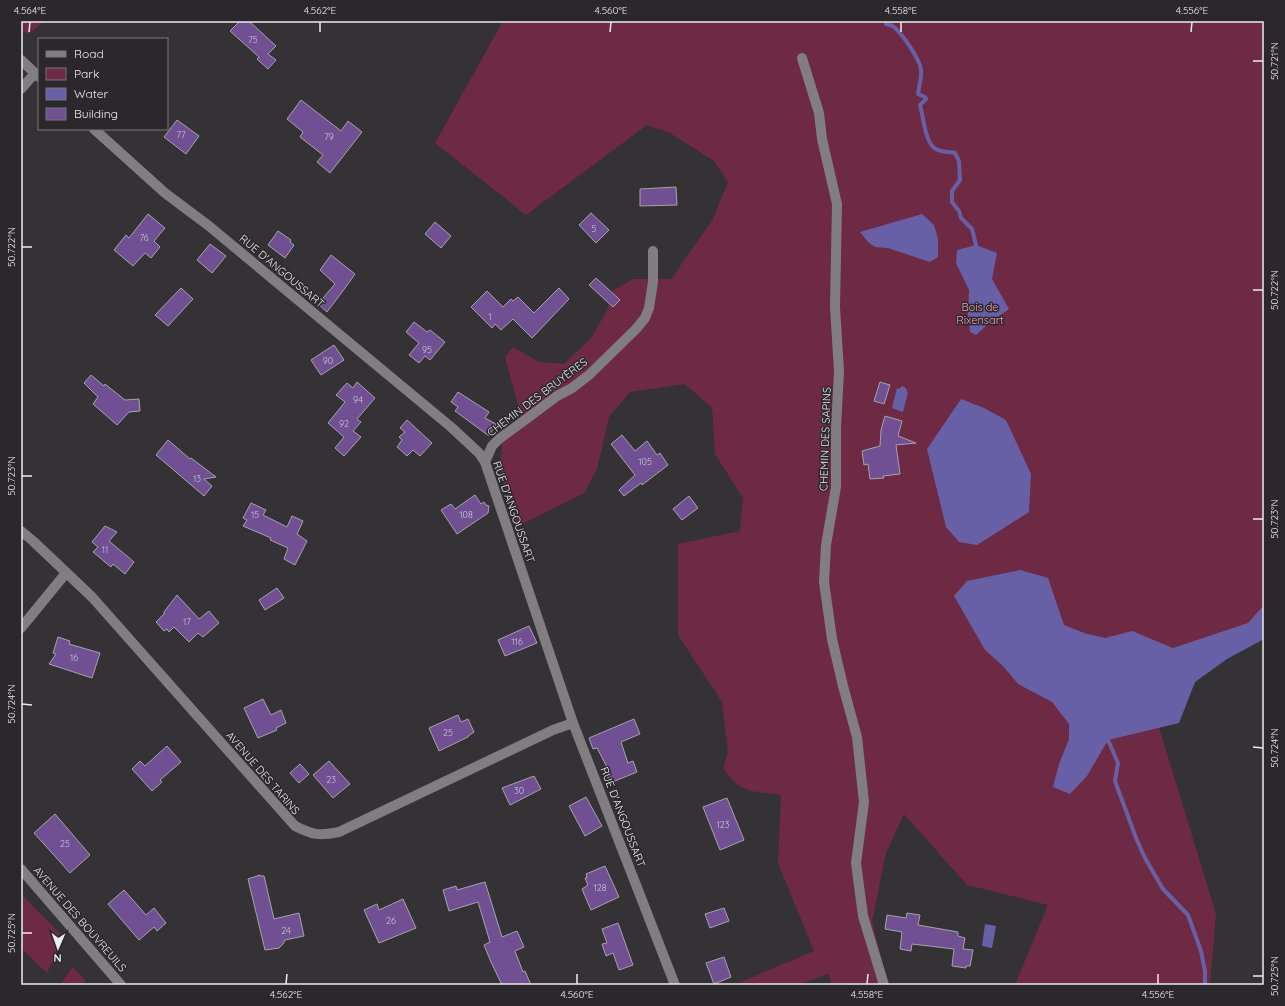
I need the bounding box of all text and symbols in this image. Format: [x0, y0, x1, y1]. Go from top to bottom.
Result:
text: 4.564°E [14, 4, 46, 17]
text: 4.562°E [304, 4, 337, 17]
text: 4.560°E [595, 4, 628, 17]
text: 4.558°E [885, 4, 918, 17]
text: 4.556°E [1176, 4, 1208, 17]
house number: 75 [248, 34, 258, 45]
legend [38, 38, 168, 130]
text: 50.721°N [1268, 42, 1281, 80]
text: Road [74, 46, 104, 61]
text: Park [74, 66, 99, 81]
text: Water [74, 86, 109, 101]
text: Building [74, 106, 118, 121]
house number: 77 [176, 129, 186, 140]
house number: 79 [324, 131, 334, 142]
house number: 5 [592, 223, 597, 234]
text: 50.722°N [5, 227, 18, 267]
street label: RUE D'ANGOUSSART [237, 231, 328, 311]
house number: 76 [139, 232, 149, 243]
text: 50.722°N [1268, 270, 1281, 310]
park label: Bois de Rixensart [956, 300, 1004, 327]
house number: 1 [488, 311, 492, 322]
house number: 95 [422, 344, 432, 355]
house number: 90 [323, 355, 333, 366]
street label: CHEMIN DES BRUYÈRES [484, 355, 590, 439]
street label: CHEMIN DES SAPINS [816, 387, 834, 491]
house number: 94 [353, 394, 363, 405]
house number: 92 [339, 418, 349, 429]
text: 50.723°N [5, 456, 18, 496]
house number: 105 [638, 456, 652, 467]
street label: RUE D'ANGOUSSART [490, 459, 538, 565]
house number: 13 [193, 473, 201, 484]
text: 50.723°N [1268, 499, 1281, 539]
house number: 15 [251, 509, 259, 520]
house number: 108 [459, 509, 473, 520]
house number: 11 [102, 544, 108, 555]
house number: 17 [183, 616, 191, 627]
house number: 116 [511, 636, 523, 647]
house number: 16 [70, 652, 78, 663]
text: 50.724°N [5, 684, 18, 724]
house number: 25 [443, 727, 453, 738]
text: 50.724°N [1268, 728, 1281, 768]
street label: AVENUE DES TARINS [223, 729, 303, 817]
street label: RUE D'ANGOUSSART [597, 765, 649, 870]
house number: 23 [326, 774, 336, 785]
house number: 30 [514, 785, 524, 796]
house number: 123 [716, 819, 730, 830]
house number: 25 [60, 838, 70, 849]
street label: AVENUE DES BOUVREUILS [31, 864, 129, 974]
house number: 128 [593, 882, 607, 893]
text: 50.725°N [5, 913, 18, 953]
house number: 26 [386, 915, 396, 926]
house number: 24 [281, 925, 291, 936]
north arrow [38, 928, 78, 968]
text: 50.725°N [1268, 956, 1281, 996]
text: 4.562°E [270, 988, 303, 1001]
text: 4.560°E [561, 988, 594, 1001]
text: 4.558°E [851, 988, 884, 1001]
text: 4.556°E [1142, 988, 1174, 1001]

